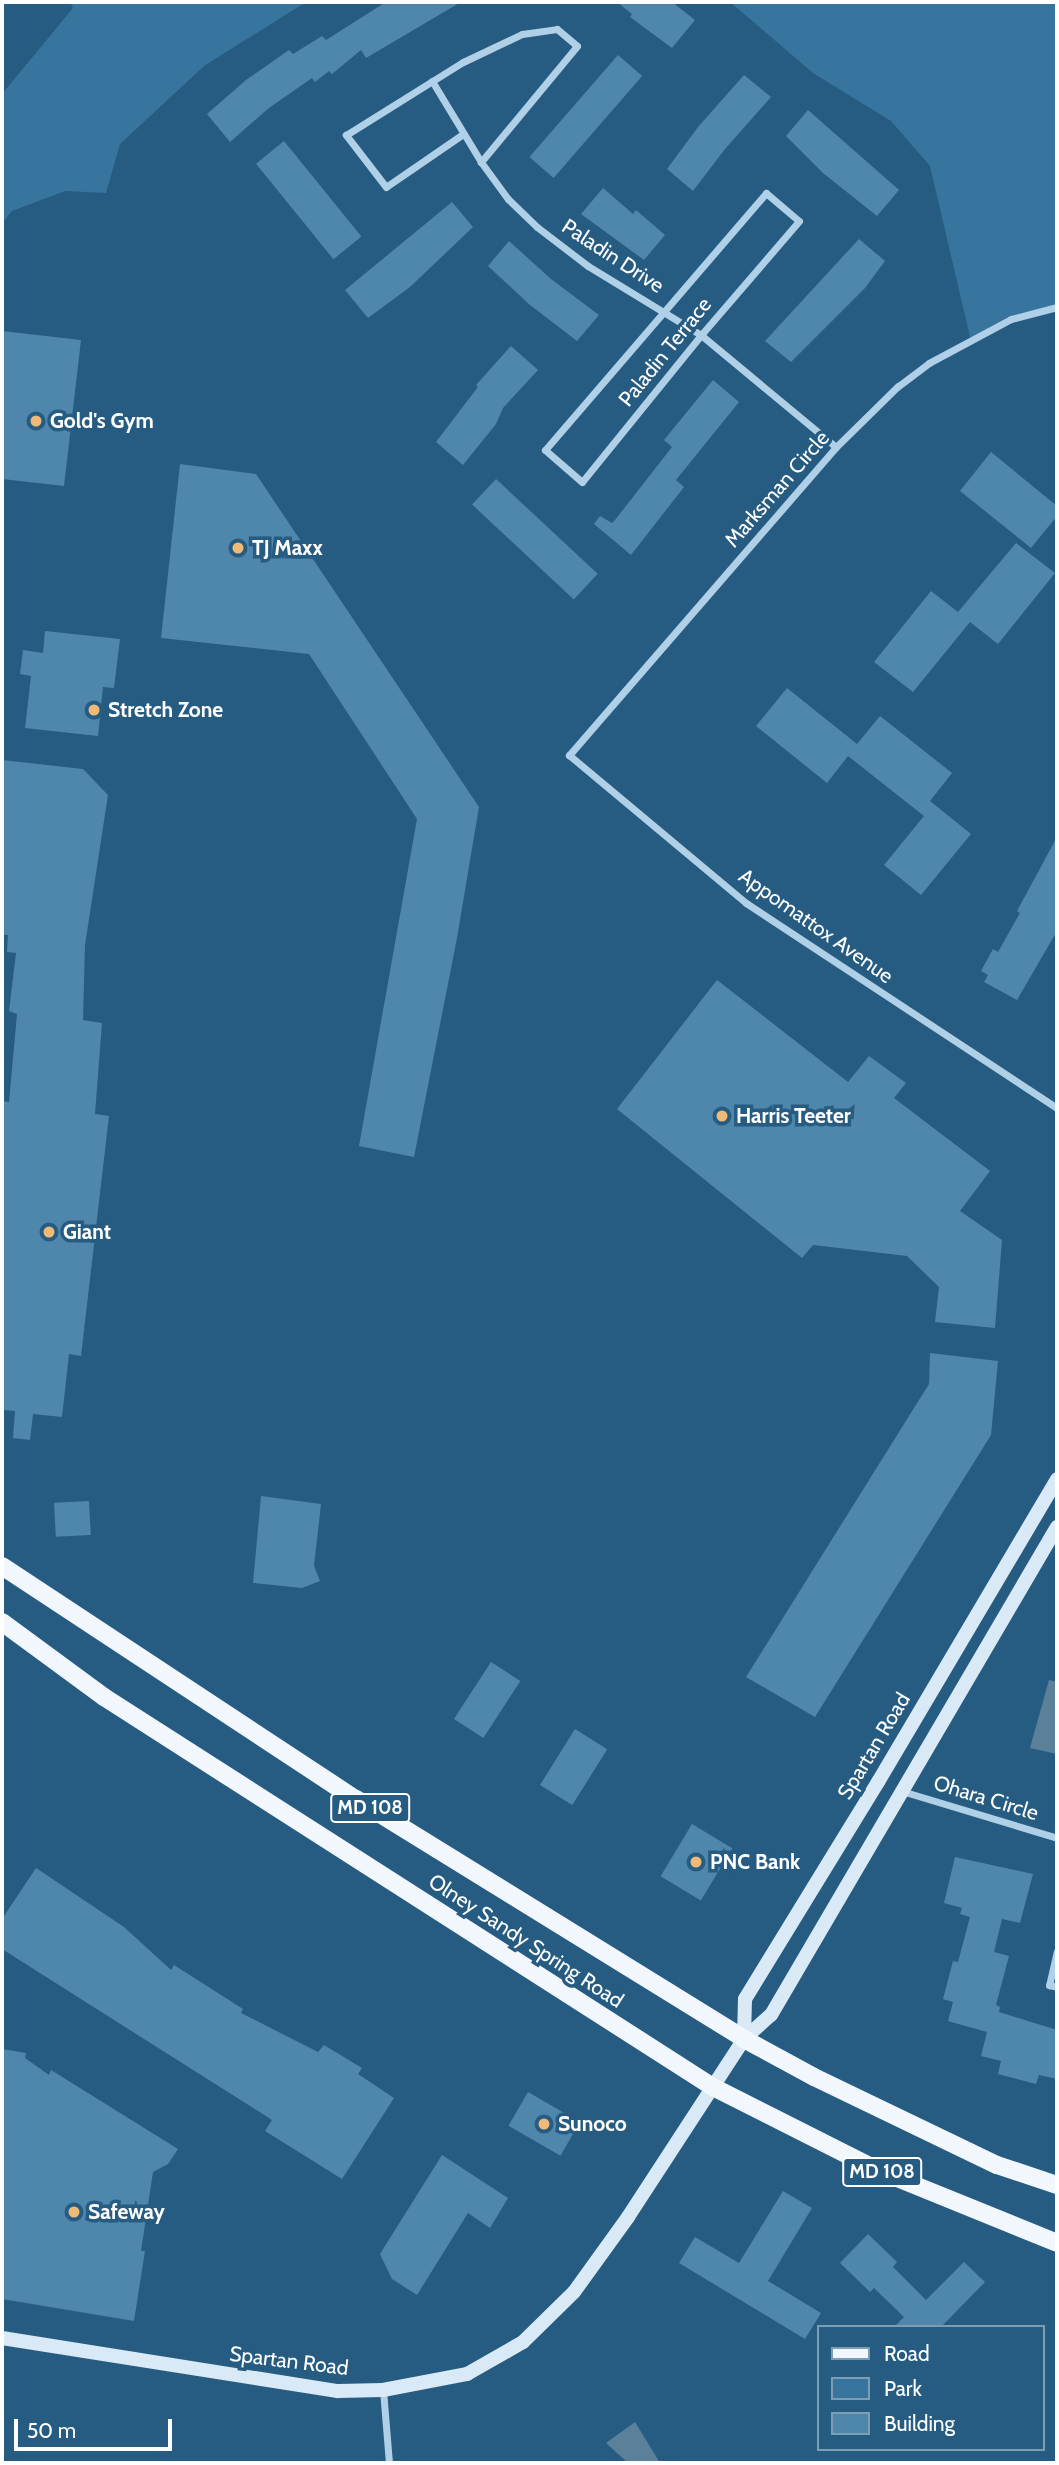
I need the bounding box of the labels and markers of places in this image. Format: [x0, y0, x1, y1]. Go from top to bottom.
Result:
place label: Gold's Gym [50, 408, 154, 434]
marker: Gold's Gym [28, 413, 44, 429]
place label: TJ Maxx [252, 535, 323, 561]
marker: TJ Maxx [230, 540, 246, 556]
place label: Stretch Zone [108, 697, 223, 723]
marker: Stretch Zone [86, 702, 102, 718]
place label: Harris Teeter [736, 1103, 851, 1129]
marker: Harris Teeter [714, 1108, 730, 1124]
place label: Giant [63, 1219, 111, 1245]
marker: Giant [41, 1224, 57, 1240]
place label: PNC Bank [710, 1849, 800, 1875]
marker: PNC Bank [688, 1854, 704, 1870]
place label: Sunoco [558, 2111, 627, 2137]
marker: Sunoco [536, 2116, 552, 2132]
place label: Safeway [88, 2199, 165, 2225]
marker: Safeway [66, 2204, 82, 2220]

